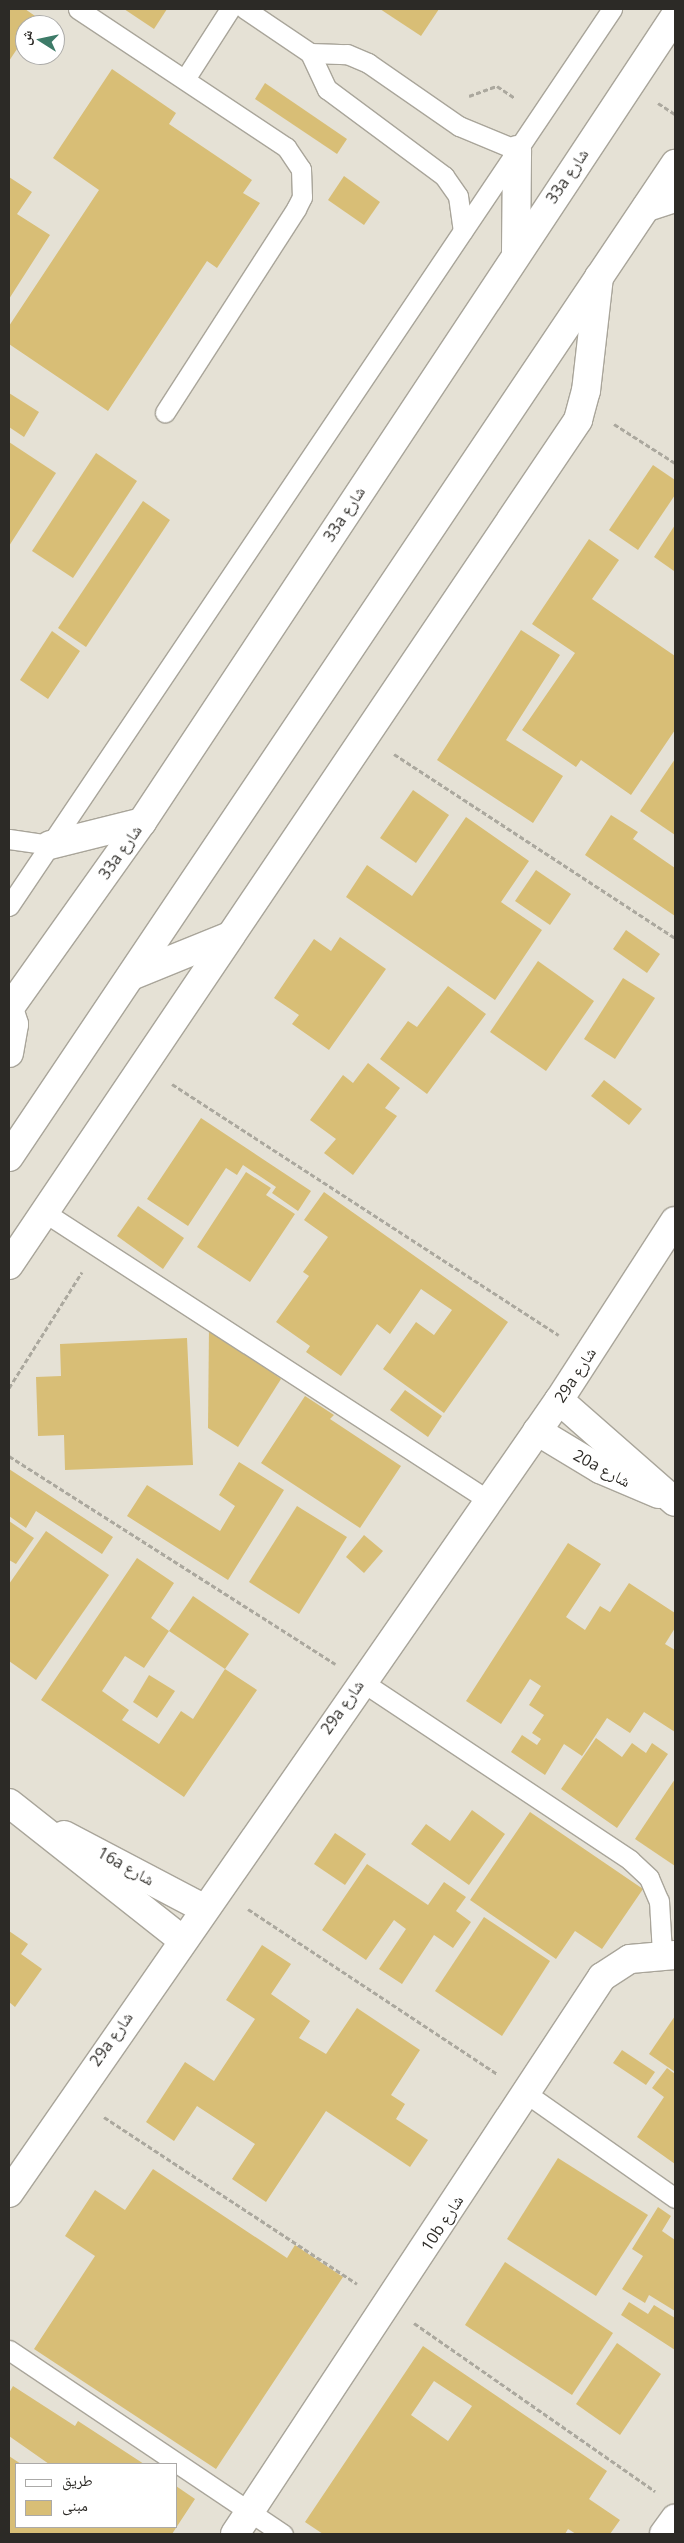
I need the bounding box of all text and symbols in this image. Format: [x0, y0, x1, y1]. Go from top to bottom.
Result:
north arrow [15, 15, 65, 65]
text: ش [15, 29, 36, 46]
street label: 33a شارع [542, 145, 592, 207]
street label: 33a شارع [319, 483, 369, 545]
street label: 33a شارع [94, 821, 146, 883]
street label: 29a شارع [550, 1344, 600, 1406]
street label: 20a شارع [570, 1445, 634, 1491]
street label: 29a شارع [316, 1676, 368, 1738]
street label: 16a شارع [94, 1843, 158, 1889]
street label: 29a شارع [85, 2008, 137, 2070]
street label: 10b شارع [417, 2191, 467, 2255]
legend [15, 2463, 178, 2528]
text: طريق [62, 2470, 93, 2490]
text: مبنى [62, 2495, 88, 2515]

